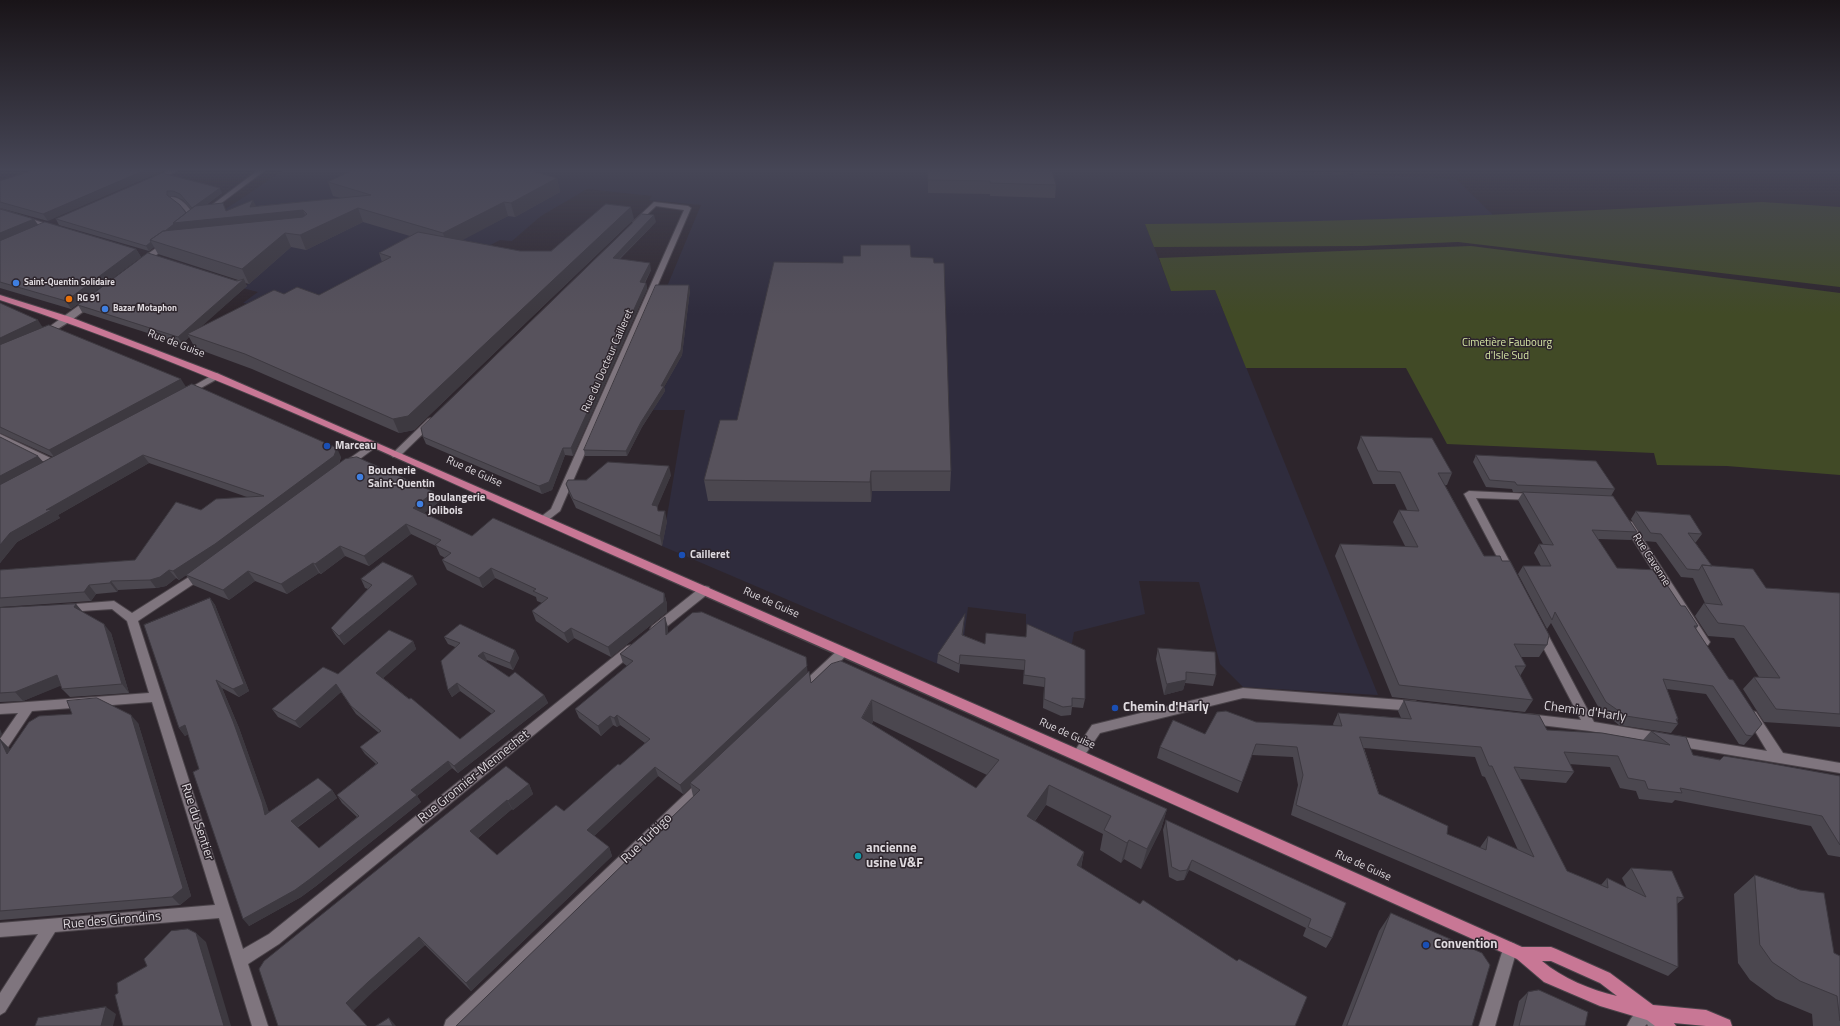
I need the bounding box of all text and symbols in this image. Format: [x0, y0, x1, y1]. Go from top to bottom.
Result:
marker: Saint-Quentin Solidaire [11, 278, 21, 288]
place label: Saint-Quentin Solidaire [24, 278, 115, 288]
marker: RG 91 [64, 294, 74, 304]
place label: RG 91 [77, 294, 100, 304]
marker: Bazar Motaphon [100, 304, 110, 314]
place label: Bazar Motaphon [113, 304, 177, 314]
street label: Rue du Docteur Cailleret [579, 307, 637, 415]
street label: Rue de Guise [146, 327, 206, 361]
park label: Cimetière Faubourg d'Isle Sud [1462, 336, 1552, 362]
place label: Marceau [335, 439, 376, 453]
marker: Marceau [322, 441, 332, 451]
street label: Rue de Guise [444, 454, 504, 490]
place label: Boucherie Saint-Quentin [368, 464, 435, 490]
marker: Boucherie Saint-Quentin [355, 472, 365, 482]
place label: Boulangerie Jolibois [428, 491, 485, 517]
marker: Boulangerie Jolibois [415, 499, 425, 509]
street label: Rue Cavenne [1629, 531, 1673, 589]
place label: Cailleret [690, 548, 730, 562]
marker: Cailleret [677, 550, 687, 560]
street label: Rue de Guise [741, 585, 801, 621]
street label: Chemin d'Harly [1543, 699, 1627, 725]
place label: Chemin d'Harly [1123, 700, 1209, 716]
marker: Chemin d'Harly [1110, 703, 1120, 713]
street label: Rue de Guise [1037, 716, 1097, 752]
street label: Rue Gronnier-Mennechet [415, 727, 533, 827]
street label: Rue du Sentier [177, 782, 217, 862]
street label: Rue Turbigo [618, 811, 676, 867]
place label: ancienne usine V&F [866, 841, 923, 872]
street label: Rue de Guise [1333, 848, 1393, 884]
marker: ancienne usine V&F [853, 851, 863, 861]
street label: Rue des Girondins [62, 909, 162, 933]
place label: Convention [1434, 937, 1497, 953]
marker: Convention [1421, 940, 1431, 950]

